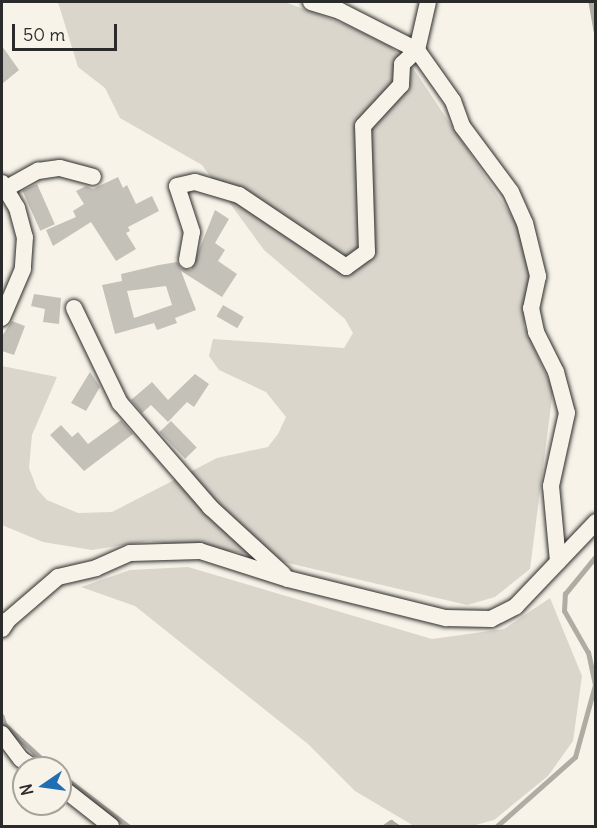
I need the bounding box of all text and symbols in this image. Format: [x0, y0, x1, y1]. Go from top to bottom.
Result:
scale bar [15, 12, 120, 50]
text: 50 m [23, 23, 65, 46]
north arrow [12, 756, 72, 816]
text: N [15, 782, 37, 797]

